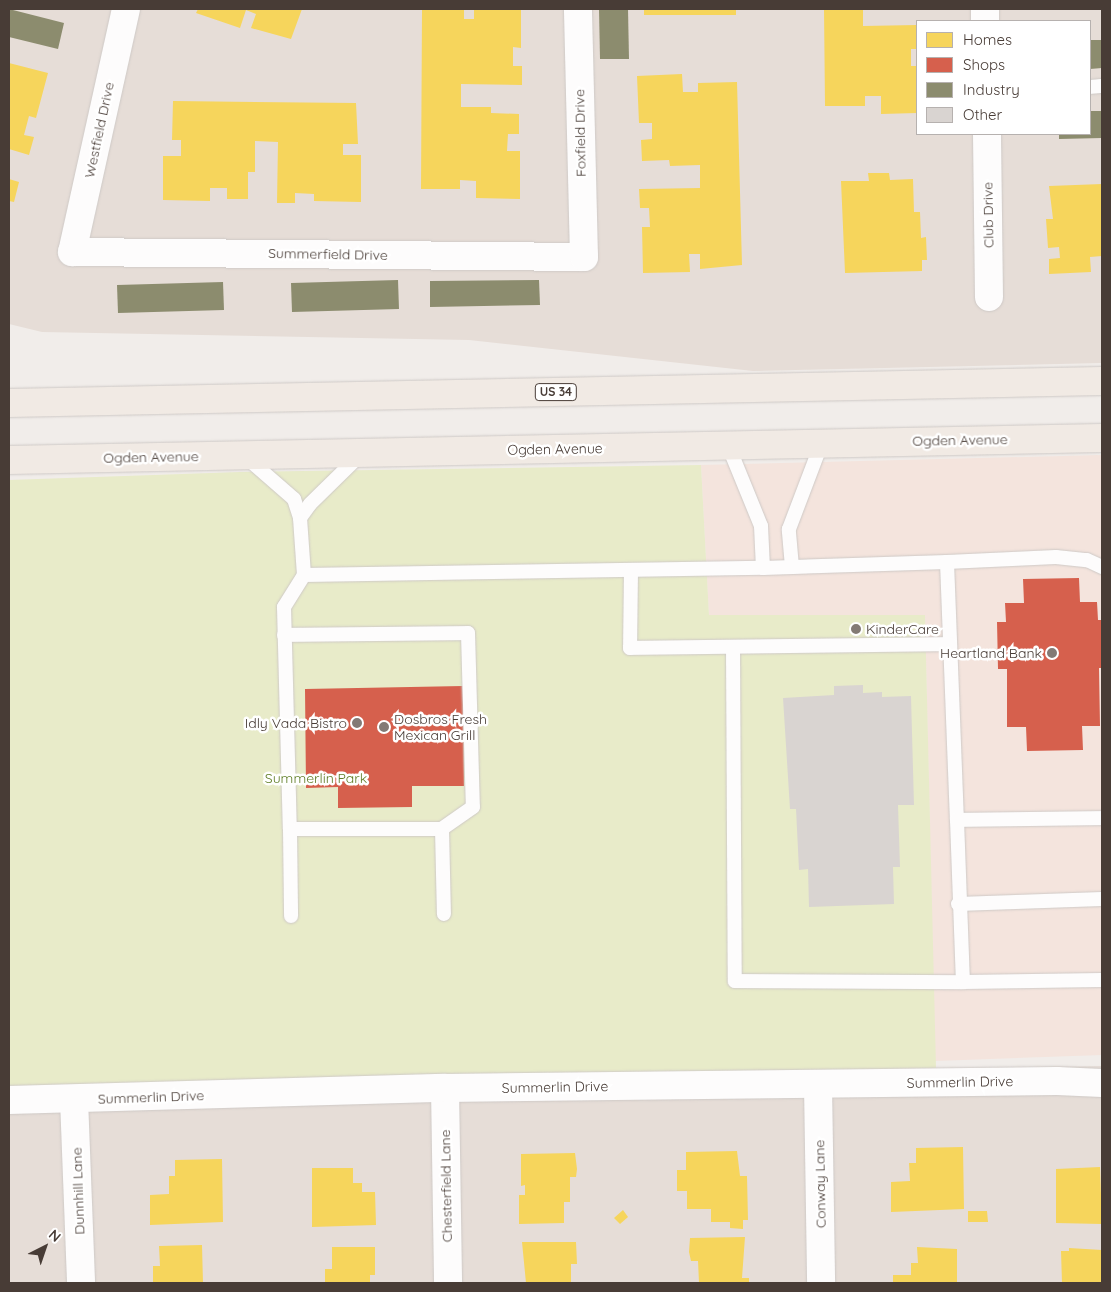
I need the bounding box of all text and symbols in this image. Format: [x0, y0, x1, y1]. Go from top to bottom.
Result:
legend [916, 20, 1091, 135]
text: Homes [963, 30, 1012, 49]
text: Shops [963, 55, 1005, 74]
text: Industry [963, 80, 1020, 99]
street label: Westfield Drive [81, 81, 117, 179]
street label: Foxfield Drive [571, 89, 589, 177]
text: Other [963, 105, 1002, 124]
street label: Club Drive [979, 182, 997, 248]
street label: Summerfield Drive [268, 245, 388, 263]
road number: US 34 [535, 382, 577, 402]
street label: Ogden Avenue [912, 431, 1008, 449]
street label: Ogden Avenue [507, 440, 603, 458]
street label: Ogden Avenue [103, 448, 199, 466]
place label: KinderCare [866, 621, 939, 637]
marker: KinderCare [850, 623, 862, 635]
place label: Heartland Bank [940, 645, 1042, 661]
marker: Heartland Bank [1046, 647, 1058, 659]
place label: Dosbros Fresh Mexican Grill [394, 711, 487, 744]
place label: Idly Vada Bistro [245, 715, 347, 731]
marker: Idly Vada Bistro [351, 717, 363, 729]
marker: Dosbros Fresh Mexican Grill [378, 721, 390, 733]
park label: Summerlin Park [265, 770, 367, 786]
street label: Summerlin Drive [907, 1073, 1013, 1091]
street label: Summerlin Drive [502, 1078, 608, 1096]
street label: Summerlin Drive [97, 1087, 205, 1107]
street label: Chesterfield Lane [437, 1129, 455, 1243]
street label: Conway Lane [811, 1140, 829, 1228]
street label: Dunnhill Lane [68, 1147, 88, 1235]
north arrow [20, 1222, 70, 1272]
text: N [45, 1226, 65, 1246]

